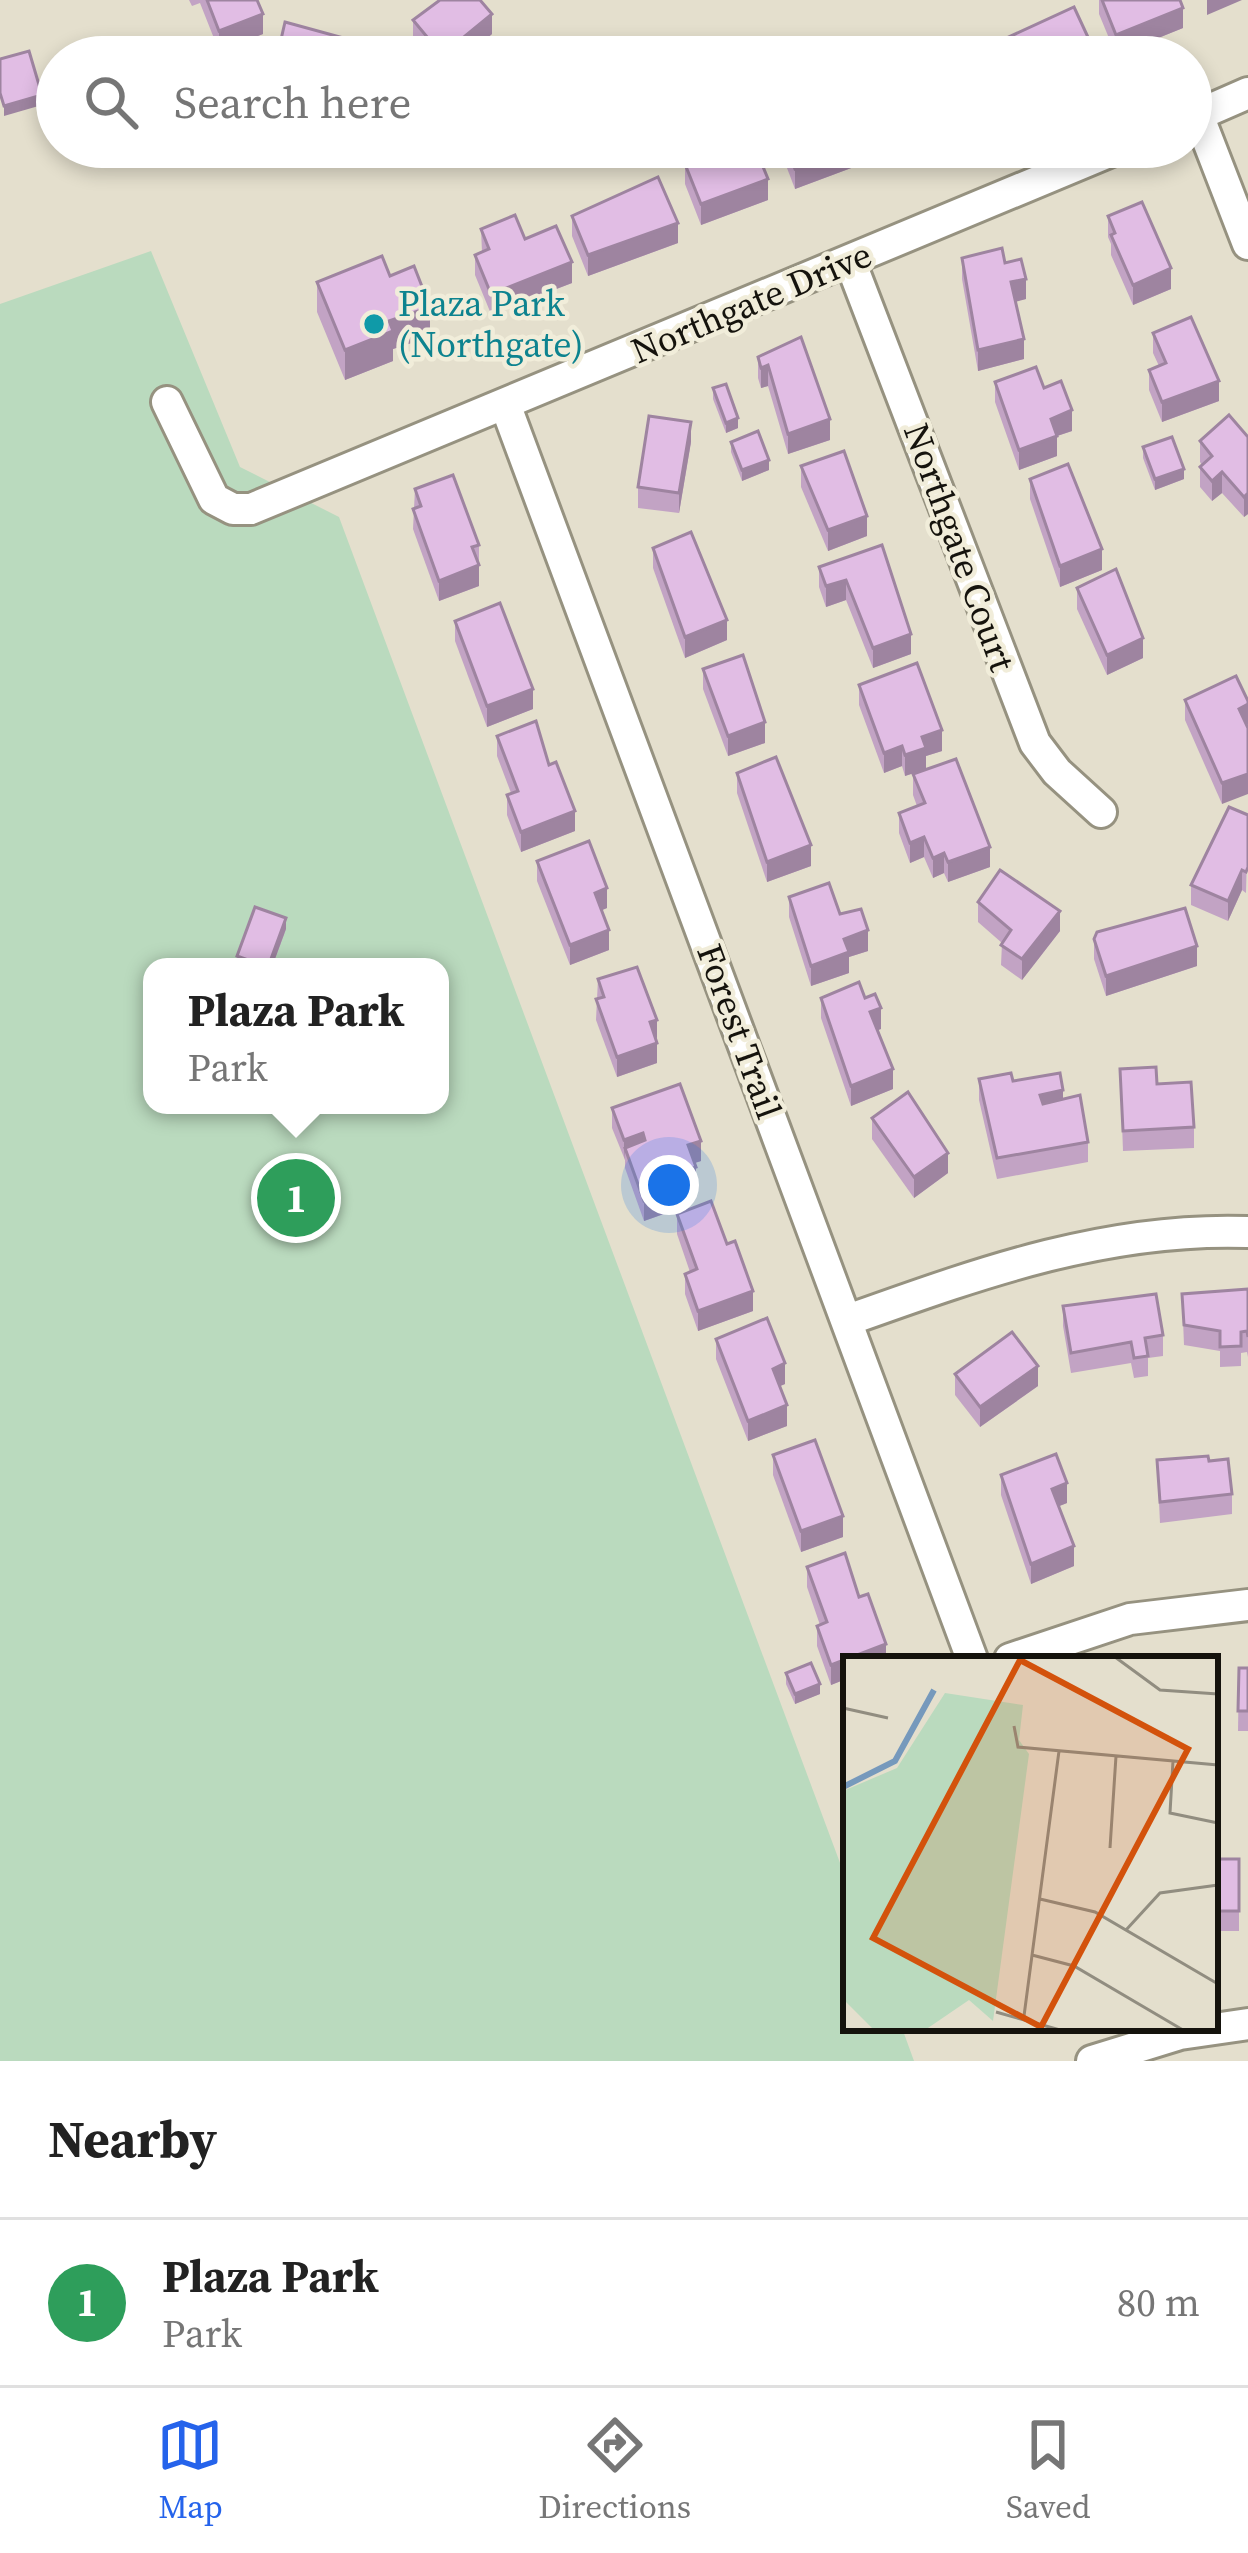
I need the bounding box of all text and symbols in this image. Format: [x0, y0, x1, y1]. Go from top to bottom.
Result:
search box [36, 36, 1212, 168]
icon: search [78, 69, 144, 135]
text: Search here [174, 71, 411, 133]
street label: Northgate Drive [624, 230, 879, 375]
place label: Plaza Park (Northgate) [398, 279, 583, 369]
marker: Plaza Park (Northgate) [361, 311, 387, 337]
street label: Northgate Court [892, 416, 1027, 678]
street label: Forest Trail [685, 937, 794, 1125]
popup [143, 958, 449, 1114]
text: Plaza Park [188, 979, 404, 1041]
text: Park [188, 1041, 268, 1094]
pin: 1 [257, 1153, 335, 1243]
your location [639, 1155, 699, 1215]
inset map [843, 1656, 1218, 2031]
text: Nearby [48, 2104, 217, 2174]
text: Plaza Park [162, 2245, 379, 2307]
text: 1 [76, 2276, 98, 2329]
text: 80 m [1117, 2276, 1200, 2329]
text: Park [162, 2307, 242, 2360]
tab: Map [157, 2412, 223, 2529]
tab: Directions [538, 2412, 691, 2529]
tab: Saved [1006, 2412, 1091, 2529]

